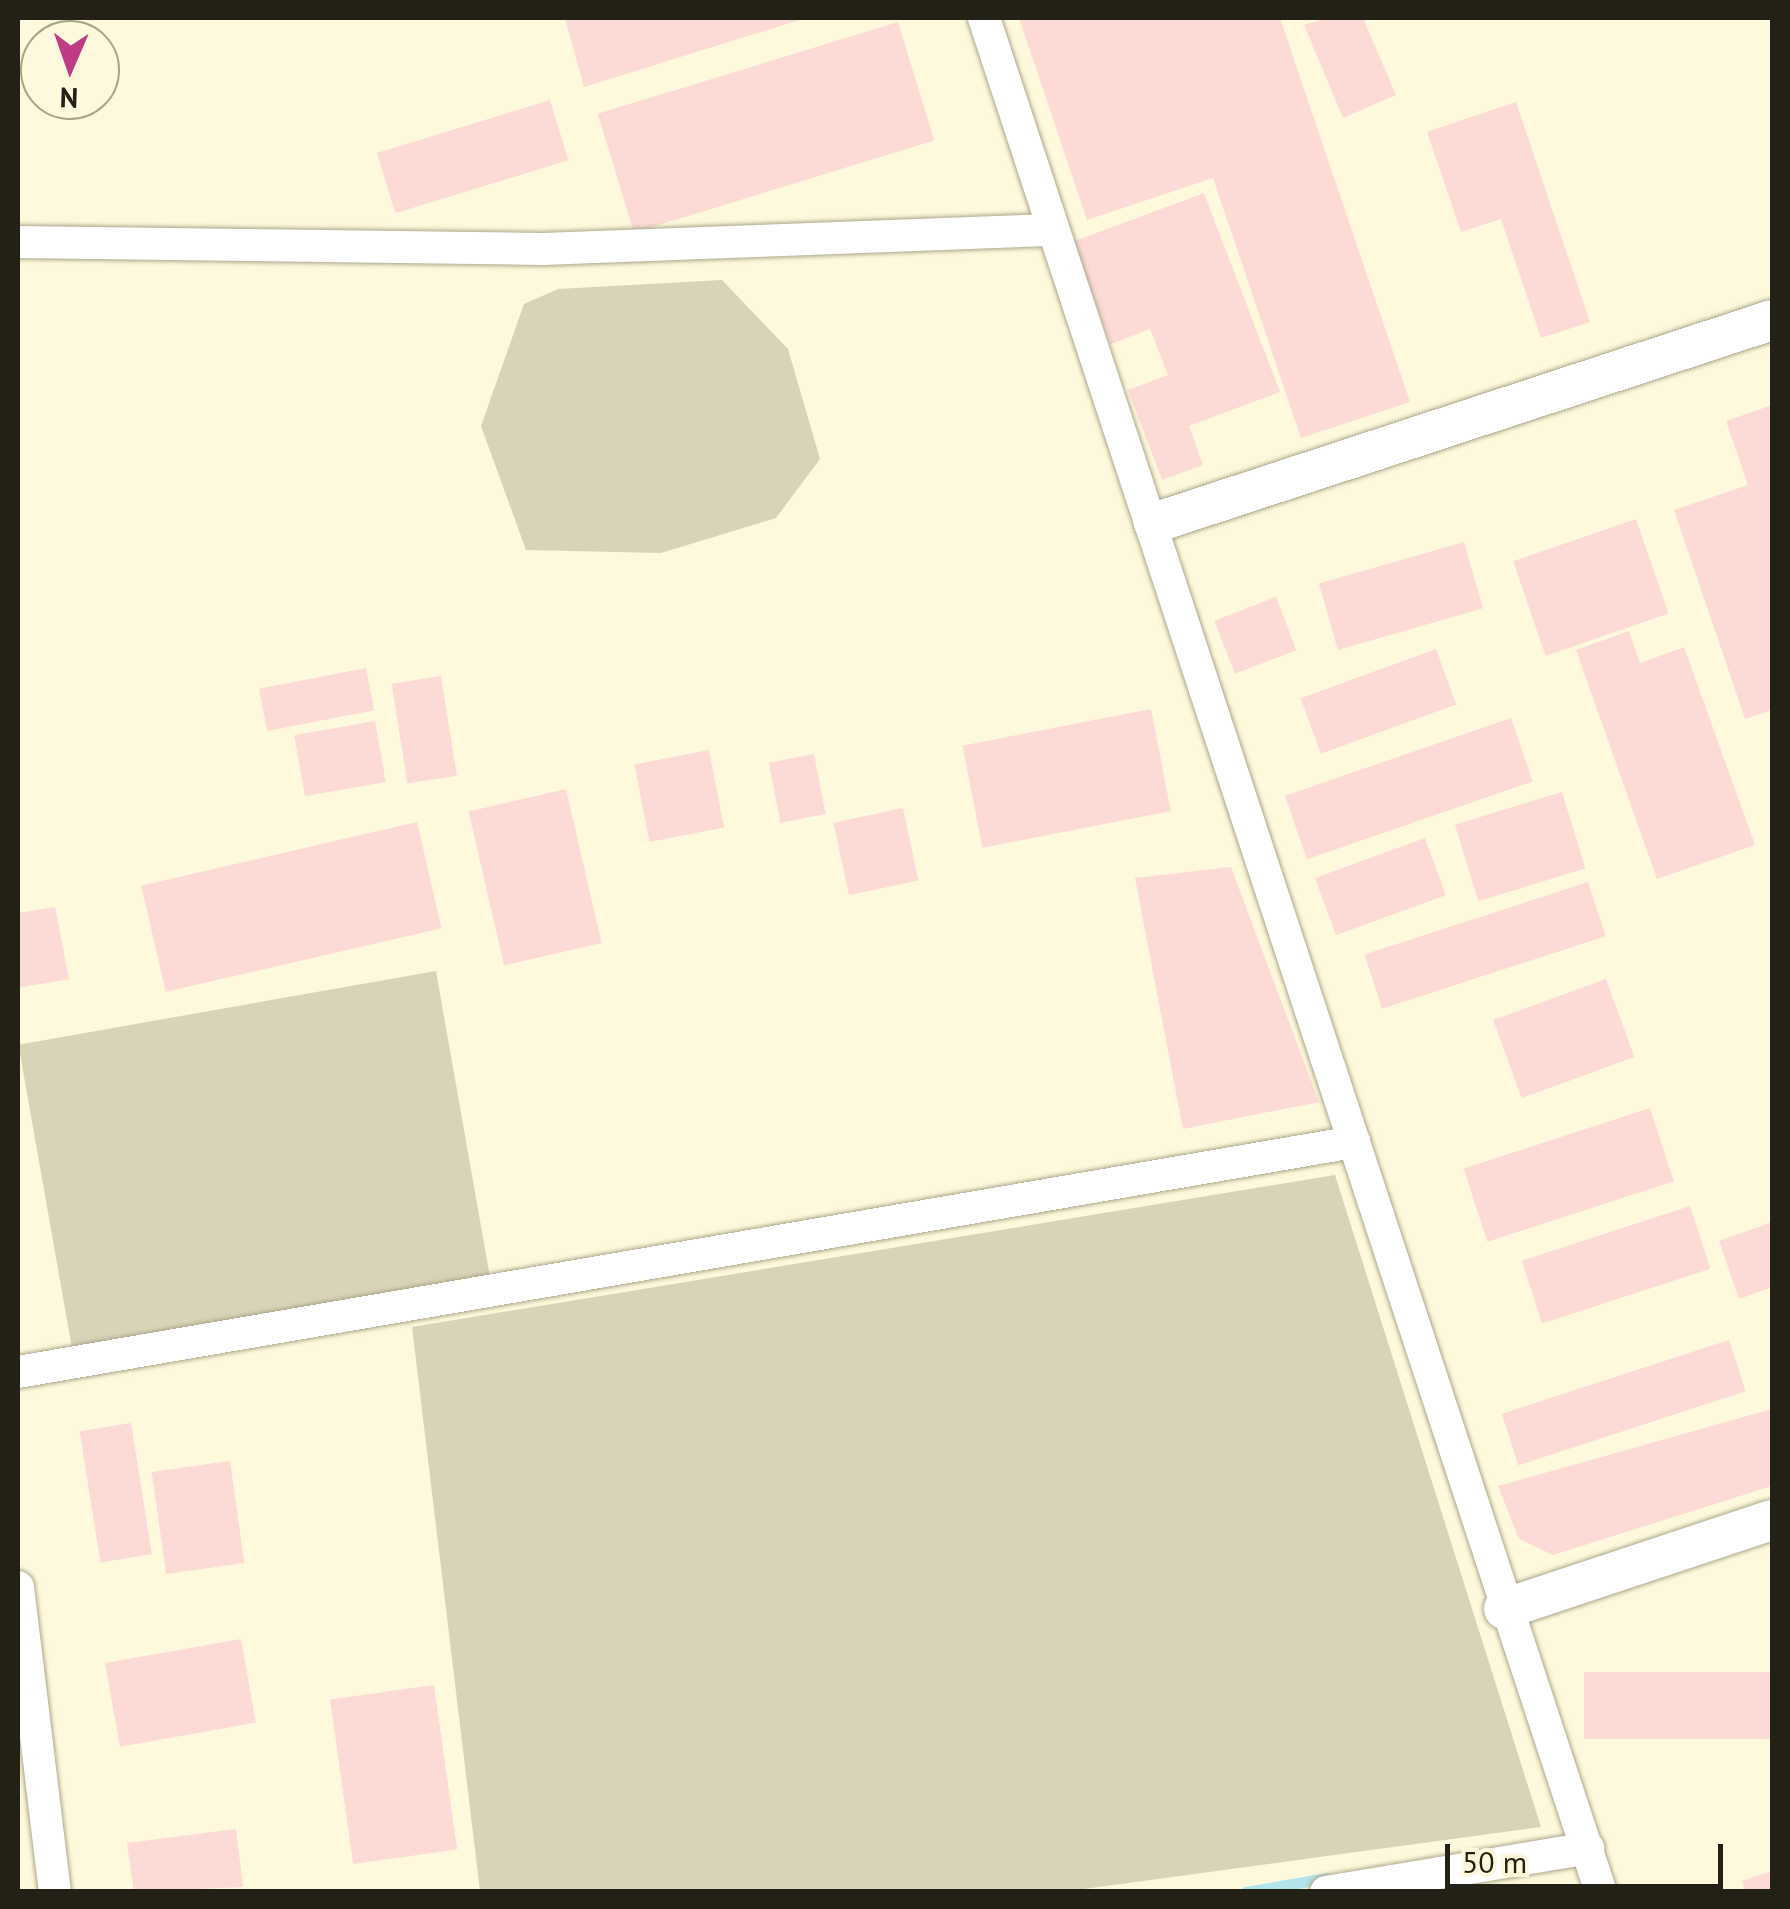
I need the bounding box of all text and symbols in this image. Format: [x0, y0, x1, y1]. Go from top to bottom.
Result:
north arrow [20, 20, 120, 120]
text: N [59, 80, 79, 117]
scale bar [1450, 1824, 1728, 1886]
text: 50 m [1462, 1842, 1527, 1881]

